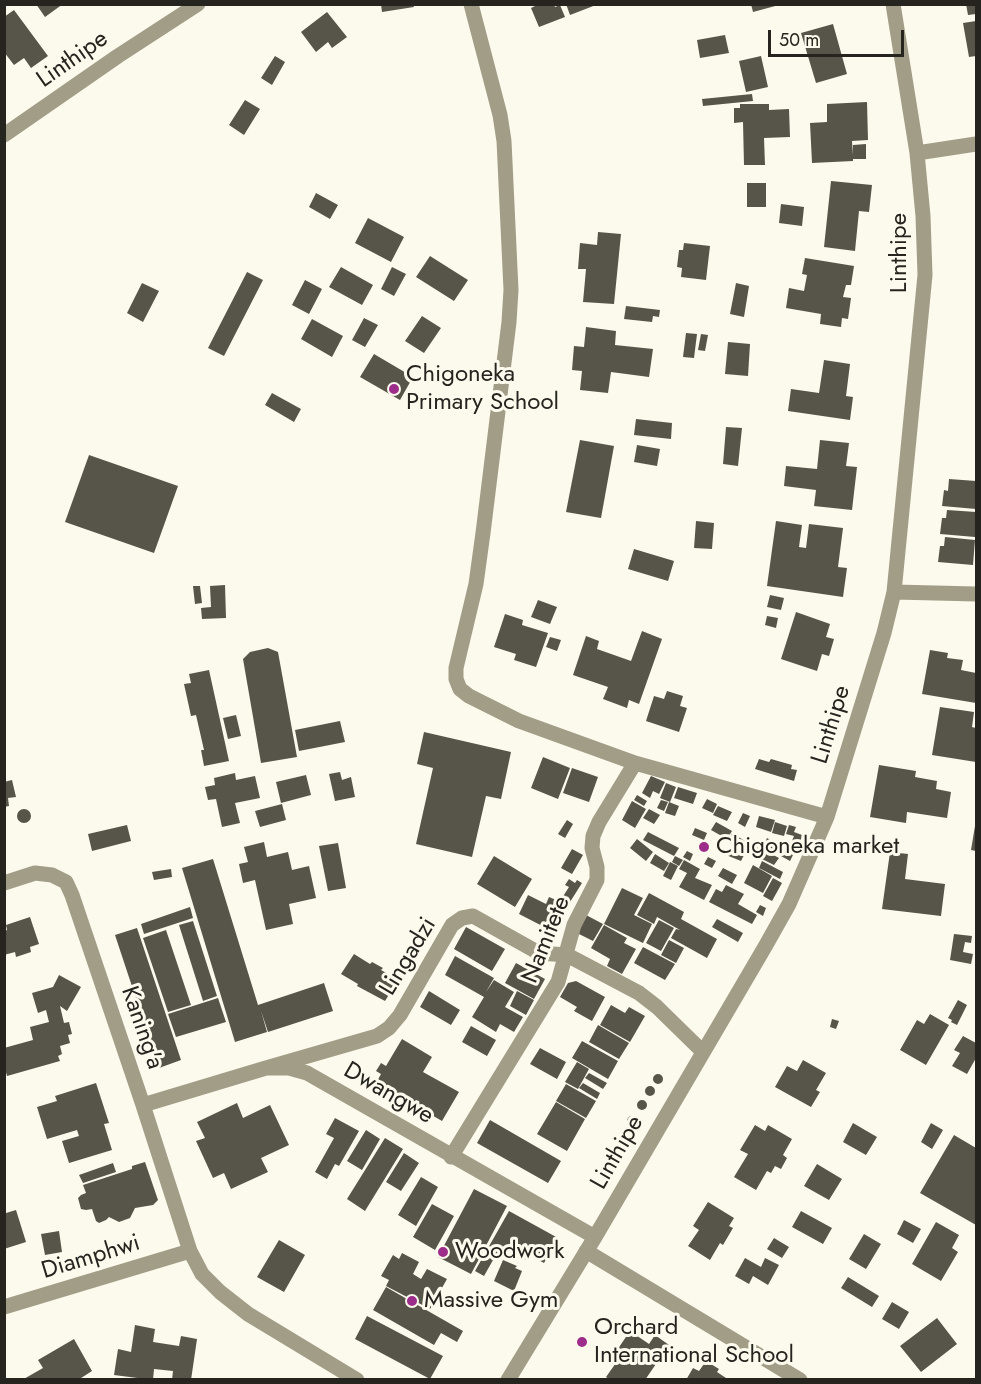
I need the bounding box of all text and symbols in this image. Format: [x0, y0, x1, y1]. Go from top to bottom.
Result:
scale bar [771, 18, 908, 56]
street label: Linthipe [32, 25, 114, 95]
text: 50 m [779, 27, 819, 53]
street label: Linthipe [886, 213, 914, 293]
place label: Chigoneka Primary School [406, 361, 559, 417]
marker: Chigoneka Primary School [387, 382, 401, 396]
street label: Linthipe [806, 682, 858, 768]
place label: Chigoneka market [716, 833, 899, 861]
marker: Chigoneka market [697, 840, 711, 854]
street label: Namitete [517, 892, 577, 988]
street label: Lingadzi [375, 913, 443, 1001]
street label: Kaning'a [113, 983, 169, 1073]
street label: Dwangwe [338, 1057, 438, 1131]
street label: Linthipe [585, 1111, 651, 1195]
street label: Diamphwi [38, 1229, 144, 1287]
place label: Woodwork [455, 1238, 565, 1266]
marker: Woodwork [436, 1245, 450, 1259]
place label: Massive Gym [424, 1287, 559, 1315]
marker: Massive Gym [405, 1294, 419, 1308]
place label: Orchard International School [594, 1314, 794, 1370]
marker: Orchard International School [575, 1335, 589, 1349]

